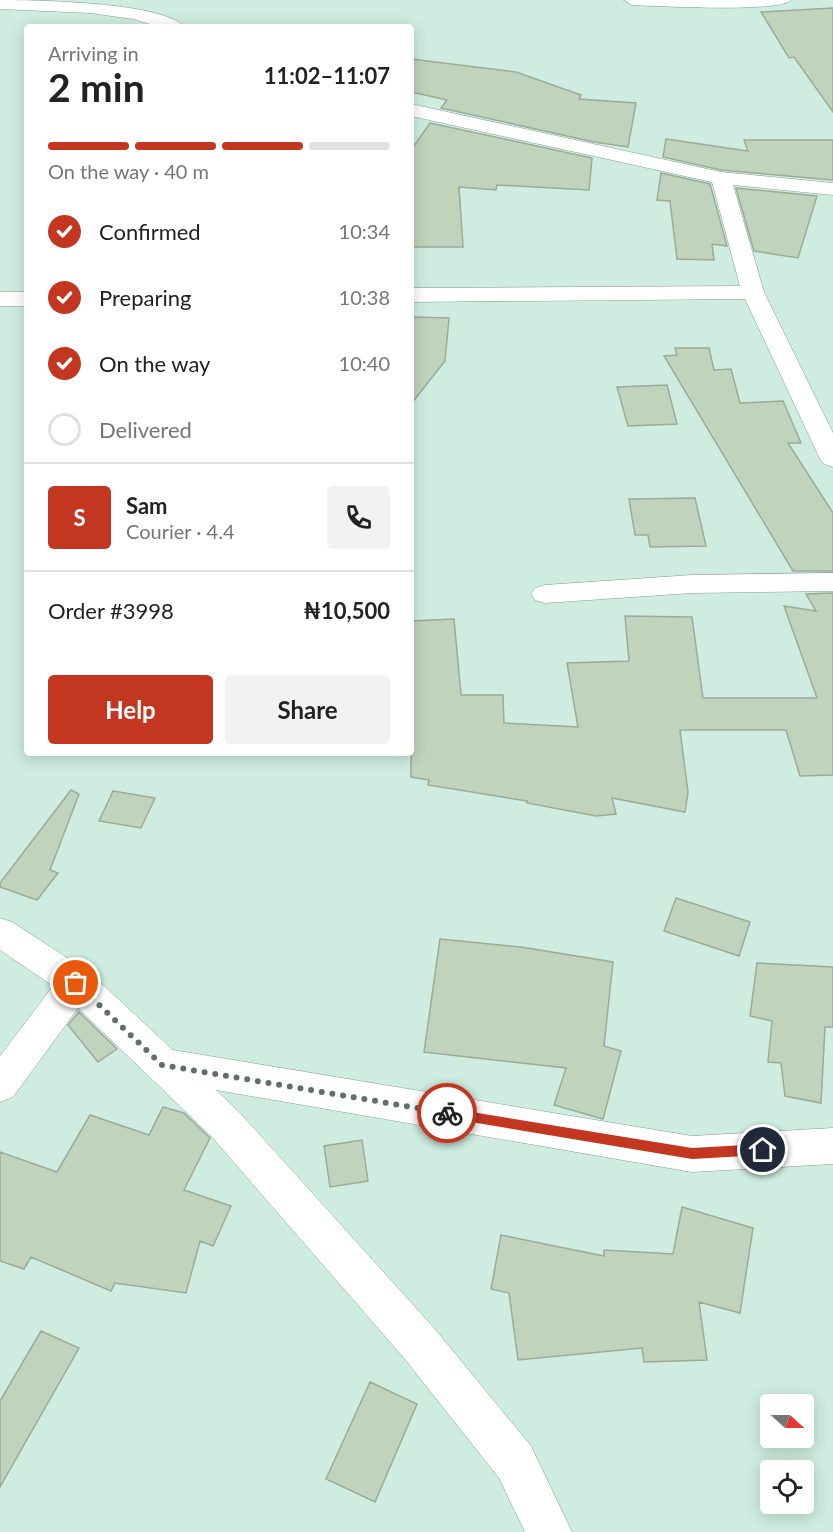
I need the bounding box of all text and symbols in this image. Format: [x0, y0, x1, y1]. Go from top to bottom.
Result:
text: Arriving in [48, 41, 139, 65]
text: 11:02–11:07 [264, 62, 390, 89]
text: 2 min [48, 64, 145, 110]
text: On the way · 40 m [48, 159, 209, 183]
icon: check [48, 215, 81, 248]
text: Confirmed [99, 218, 201, 245]
text: 10:34 [339, 219, 390, 243]
icon: check [48, 281, 81, 314]
text: Preparing [99, 284, 191, 311]
text: 10:38 [339, 285, 390, 309]
icon: check [48, 347, 81, 380]
text: On the way [99, 350, 210, 377]
text: 10:40 [339, 351, 390, 375]
text: Delivered [99, 416, 192, 443]
button: phone [327, 486, 390, 549]
text: Sam [126, 492, 168, 519]
text: S [73, 504, 86, 531]
text: Courier · 4.4 [126, 519, 235, 543]
text: Order #3998 [48, 597, 174, 624]
text: ₦10,500 [303, 597, 390, 624]
button: Help [48, 675, 213, 744]
button: Share [225, 675, 390, 744]
pin [50, 957, 101, 1008]
icon: bag [59, 966, 92, 999]
courier [417, 1083, 477, 1143]
icon: bike [431, 1097, 464, 1130]
pin [737, 1124, 788, 1175]
icon: home [746, 1133, 779, 1166]
north arrow [760, 1394, 814, 1448]
map controls [760, 1394, 814, 1514]
button: locate [760, 1460, 814, 1514]

